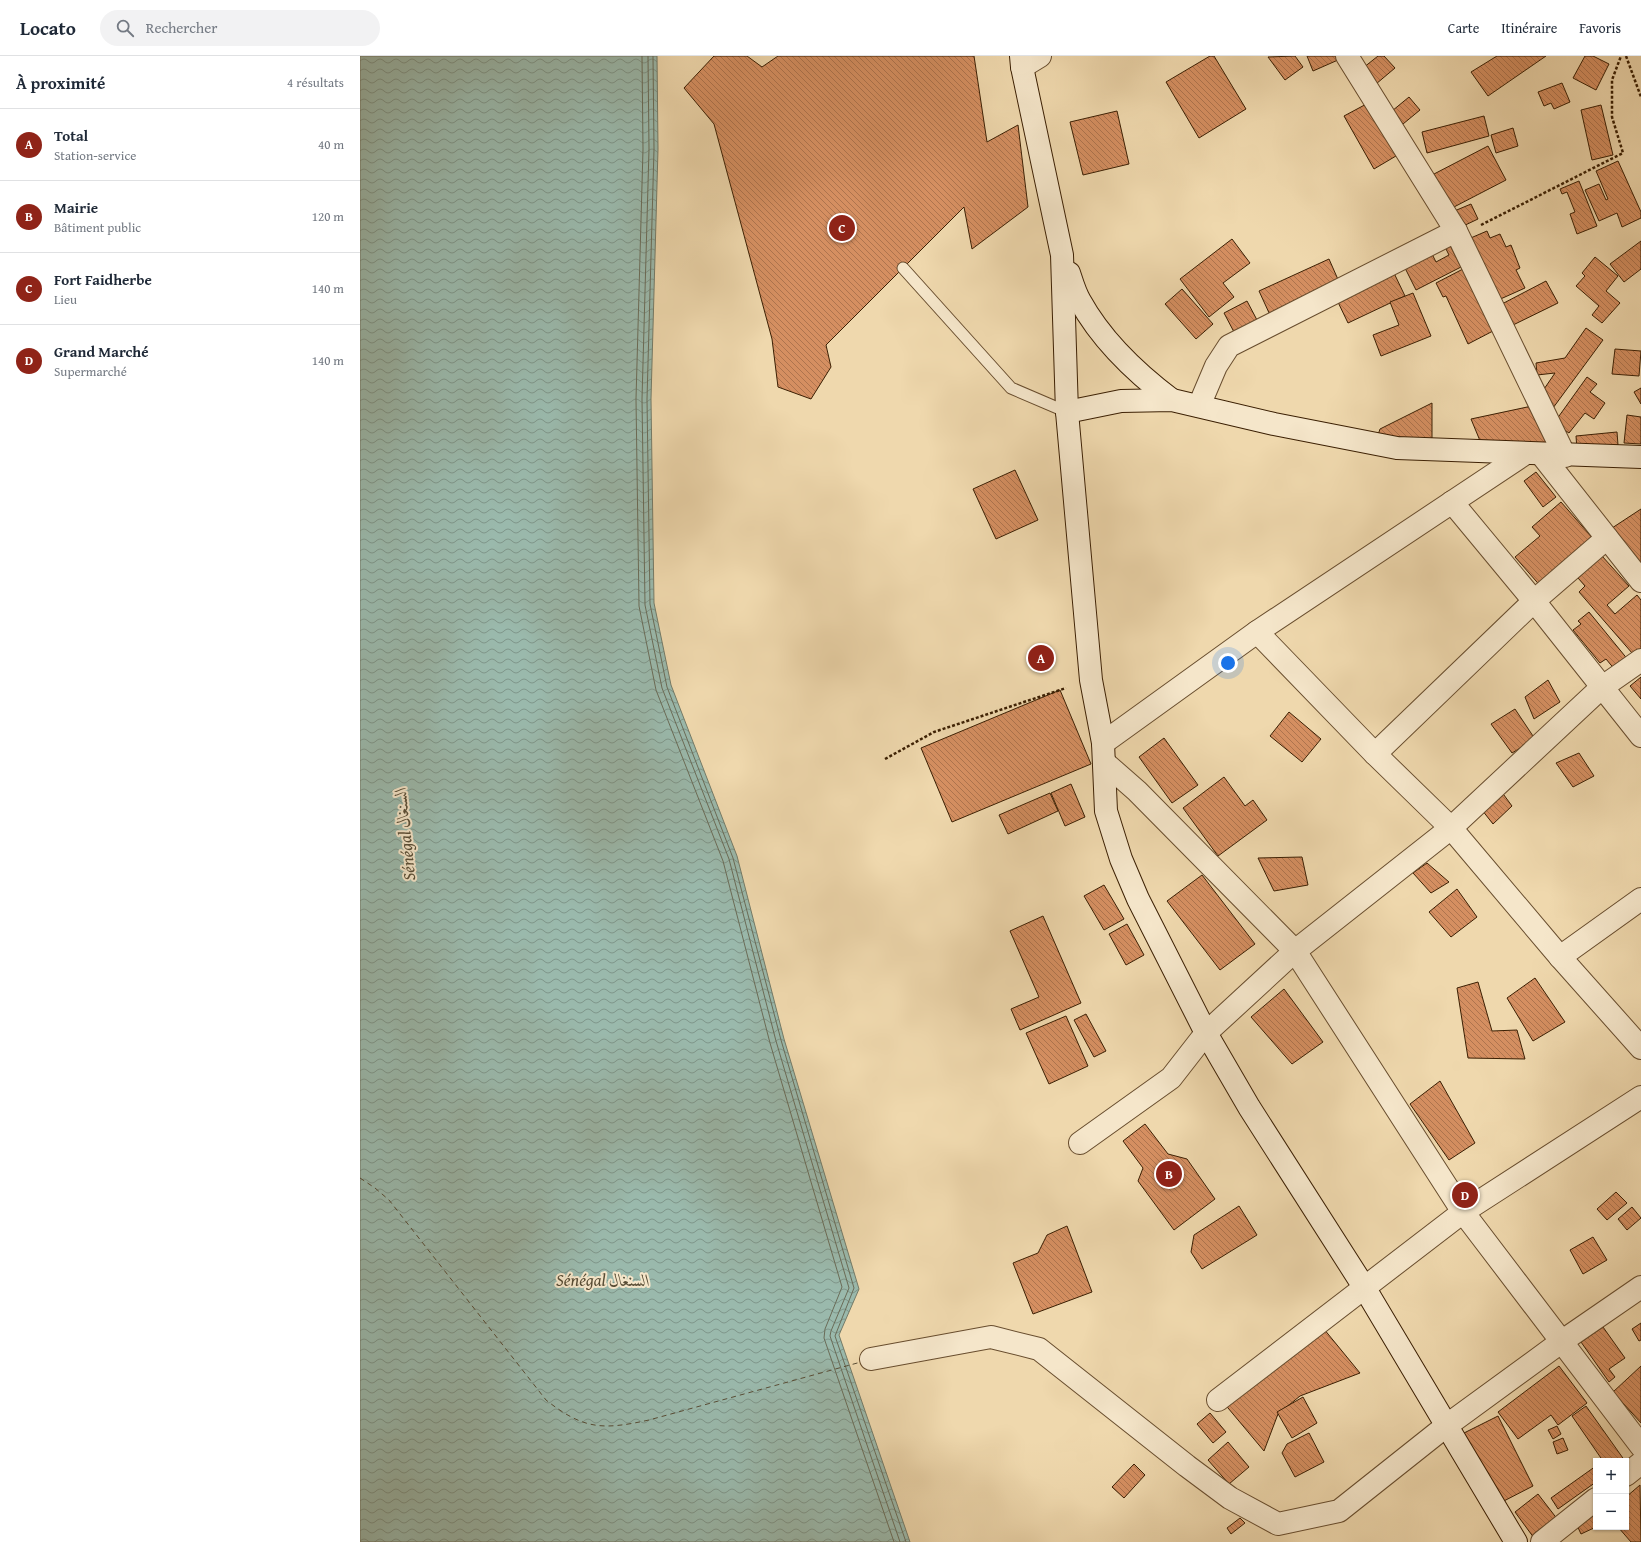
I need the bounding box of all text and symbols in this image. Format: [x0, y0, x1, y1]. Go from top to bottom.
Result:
search box [100, 10, 380, 46]
text: Locato [20, 14, 76, 42]
icon: search [114, 17, 136, 39]
text: Rechercher [146, 17, 217, 38]
text: Carte [1448, 18, 1479, 38]
text: Itinéraire [1501, 18, 1557, 38]
text: Favoris [1579, 18, 1621, 38]
text: À proximité [16, 70, 105, 95]
text: 4 résultats [287, 73, 344, 92]
text: Total [54, 125, 88, 146]
text: A [25, 135, 33, 154]
text: 40 m [318, 135, 344, 154]
text: Station-service [54, 146, 136, 165]
text: Mairie [54, 197, 98, 218]
text: B [25, 207, 33, 226]
text: 120 m [312, 207, 344, 226]
pin: C [829, 213, 855, 243]
text: Bâtiment public [54, 218, 141, 237]
text: Fort Faidherbe [54, 269, 152, 290]
text: C [25, 279, 33, 298]
text: 140 m [312, 279, 344, 298]
text: Lieu [54, 290, 77, 309]
text: Grand Marché [54, 341, 149, 362]
text: D [25, 351, 33, 370]
text: 140 m [312, 351, 344, 370]
text: Supermarché [54, 362, 127, 381]
pin: A [1028, 643, 1054, 673]
your location [1218, 653, 1238, 673]
water label: Sénégal السنغال [387, 786, 421, 882]
pin: B [1156, 1159, 1182, 1189]
pin: D [1452, 1180, 1478, 1210]
water label: Sénégal السنغال [556, 1267, 650, 1292]
map controls [1593, 1458, 1629, 1530]
button: + [1593, 1458, 1629, 1494]
button: − [1593, 1494, 1629, 1530]

